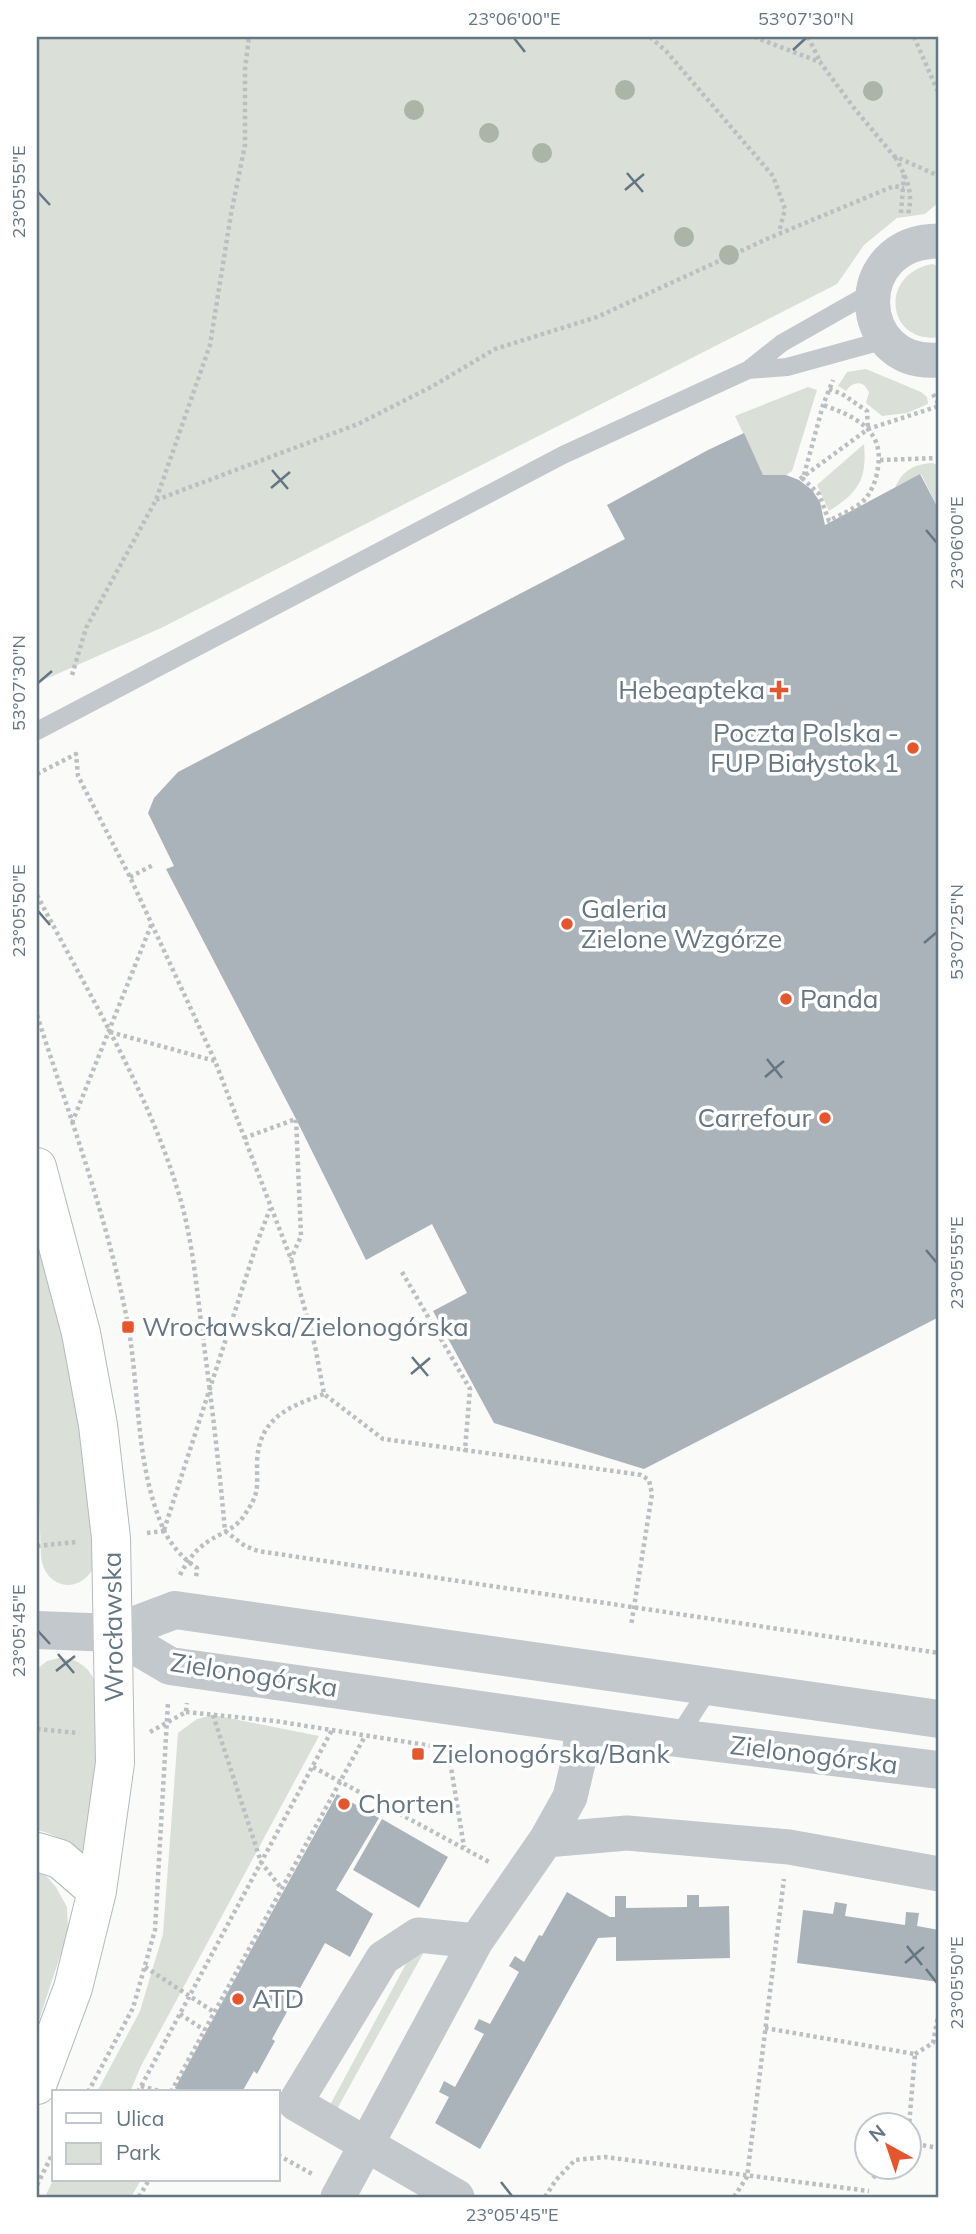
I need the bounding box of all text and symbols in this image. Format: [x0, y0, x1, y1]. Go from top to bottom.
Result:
text: 23°06'00"E [467, 7, 561, 30]
text: 53°07'30"N [758, 7, 854, 30]
text: 23°05'55"E [7, 145, 30, 239]
text: 23°06'00"E [945, 496, 968, 590]
text: 53°07'30"N [7, 635, 30, 731]
place label: Hebeapteka [618, 673, 765, 706]
marker: Hebeapteka [771, 682, 787, 698]
place label: Poczta Polska - FUP Białystok 1 [710, 716, 899, 779]
marker: Poczta Polska - FUP Białystok 1 [905, 740, 921, 756]
text: 23°05'50"E [7, 864, 30, 958]
text: 53°07'25"N [945, 884, 968, 980]
place label: Galeria Zielone Wzgórze [581, 892, 782, 955]
marker: Galeria Zielone Wzgórze [559, 916, 575, 932]
place label: Panda [800, 982, 878, 1015]
marker: Panda [778, 991, 794, 1007]
place label: Carrefour [697, 1101, 812, 1134]
marker: Carrefour [817, 1110, 833, 1126]
text: 23°05'55"E [945, 1216, 968, 1310]
place label: Wrocławska/Zielonogórska [142, 1310, 469, 1343]
marker: Wrocławska/Zielonogórska [120, 1319, 136, 1335]
street label: Wrocławska [95, 1552, 130, 1702]
text: 23°05'45"E [7, 1584, 30, 1678]
street label: Zielonogórska [168, 1645, 340, 1704]
street label: Zielonogórska [728, 1728, 900, 1781]
place label: Zielonogórska/Bank [432, 1737, 670, 1770]
marker: Zielonogórska/Bank [410, 1746, 426, 1762]
place label: Chorten [358, 1787, 454, 1820]
marker: Chorten [336, 1796, 352, 1812]
text: 23°05'50"E [945, 1936, 968, 2030]
place label: ATD [252, 1982, 304, 2015]
marker: ATD [230, 1991, 246, 2007]
legend [52, 2090, 280, 2182]
text: Ulica [116, 2105, 164, 2131]
north arrow [853, 2112, 923, 2182]
text: N [864, 2119, 890, 2147]
text: Park [116, 2139, 160, 2165]
text: 23°05'45"E [465, 2203, 559, 2226]

